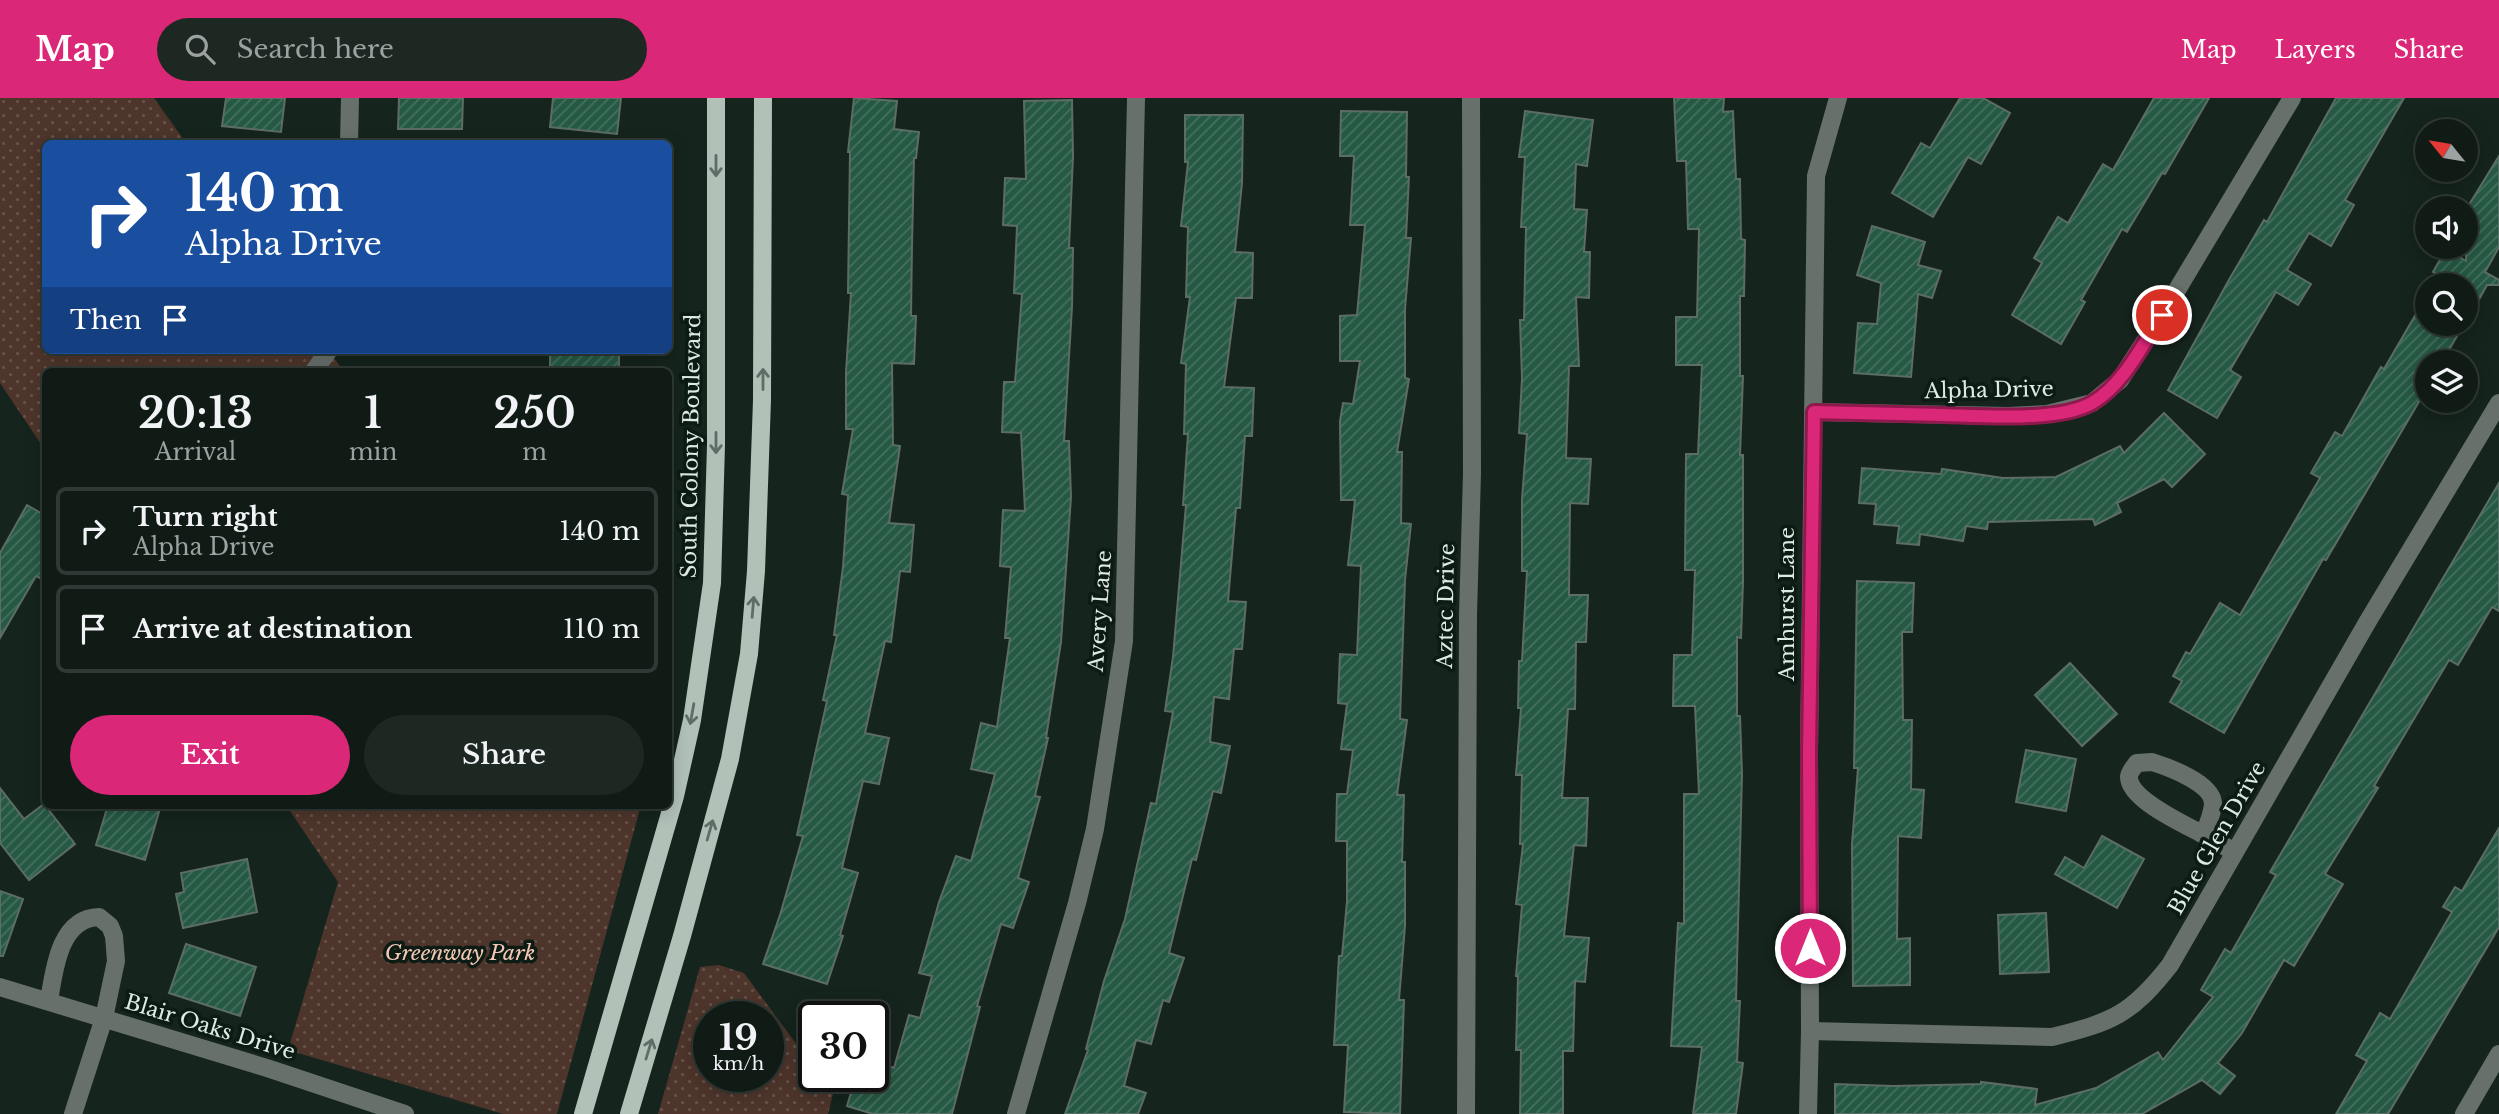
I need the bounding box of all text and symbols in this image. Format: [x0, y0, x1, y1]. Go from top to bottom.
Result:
search box [157, 18, 647, 81]
text: Map [35, 29, 115, 70]
icon: search [181, 30, 219, 68]
text: Search here [237, 33, 394, 65]
text: Map [2181, 35, 2237, 64]
text: Layers [2275, 35, 2356, 64]
text: Share [2394, 35, 2464, 64]
north arrow [2415, 119, 2478, 182]
map controls [2415, 119, 2478, 413]
one-way arrow [709, 154, 723, 177]
text: 140 m [185, 163, 343, 224]
icon: right [70, 168, 161, 259]
button: sound [2415, 196, 2478, 259]
text: Alpha Drive [185, 224, 382, 264]
button: search [2415, 273, 2478, 336]
pin [2132, 285, 2192, 345]
icon: arrive [2143, 296, 2181, 334]
icon: arrive [156, 301, 194, 339]
text: Then [70, 304, 142, 336]
street label: South Colony Boulevard [676, 314, 706, 578]
button: layers [2415, 350, 2478, 413]
one-way arrow [756, 368, 769, 391]
street label: Alpha Drive [1923, 376, 2054, 404]
text: 20:13 [138, 387, 253, 439]
text: 1 [364, 387, 382, 439]
text: 250 [493, 387, 576, 439]
one-way arrow [709, 431, 723, 454]
text: Arrival [155, 438, 236, 466]
text: min [349, 438, 397, 466]
text: m [522, 438, 547, 466]
text: Turn right [133, 501, 278, 533]
icon: right [74, 512, 112, 550]
text: 140 m [559, 515, 640, 547]
street label: Amhurst Lane [1774, 527, 1800, 682]
text: Alpha Drive [133, 533, 275, 561]
street label: Aztec Drive [1432, 543, 1460, 670]
street label: Avery Lane [1083, 549, 1117, 674]
one-way arrow [747, 596, 760, 618]
icon: arrive [74, 610, 112, 648]
text: Arrive at destination [133, 613, 413, 645]
text: 110 m [563, 613, 640, 645]
one-way arrow [685, 702, 698, 725]
button: Exit [70, 715, 350, 795]
button: Share [364, 715, 644, 795]
street label: Blue Glen Drive [2163, 757, 2271, 919]
one-way arrow [704, 819, 717, 841]
position arrow [1773, 911, 1847, 985]
park label: Greenway Park [385, 940, 535, 966]
street label: Blair Oaks Drive [122, 989, 298, 1065]
speed limit sign: 30 [798, 1001, 889, 1092]
text: 19 [719, 1016, 758, 1059]
one-way arrow [643, 1038, 656, 1060]
text: km/h [713, 1053, 764, 1075]

